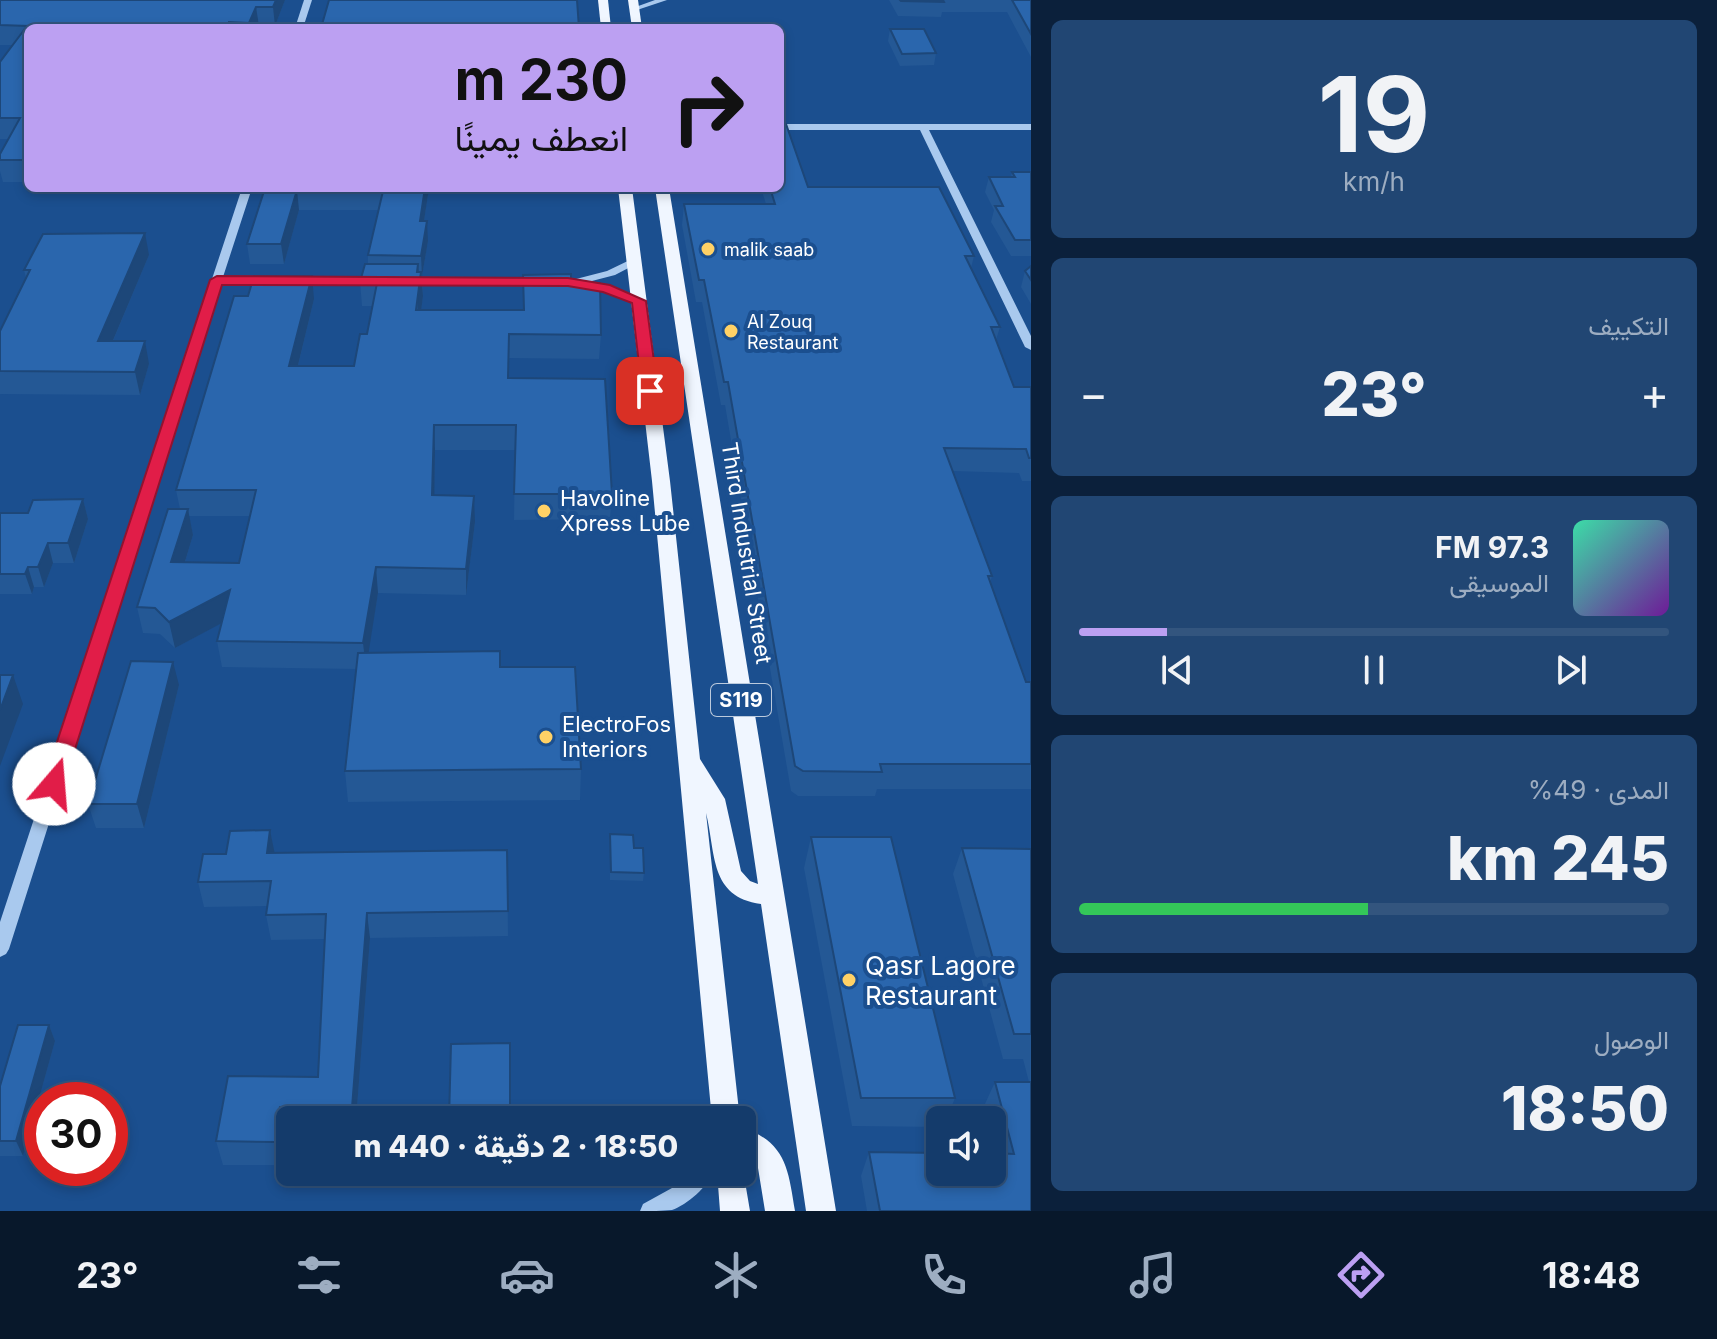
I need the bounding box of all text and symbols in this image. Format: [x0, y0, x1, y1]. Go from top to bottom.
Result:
text: 230 m [454, 46, 628, 114]
text: 19 [1318, 51, 1430, 177]
icon: right [656, 56, 760, 160]
text: انعطف يمينًا [454, 116, 628, 160]
text: km/h [1343, 166, 1405, 197]
place label: malik saab [724, 239, 814, 260]
marker: malik saab [699, 240, 717, 258]
text: التكييف [1588, 310, 1669, 341]
place label: Al Zouq Restaurant [747, 311, 839, 353]
marker: Al Zouq Restaurant [722, 322, 740, 340]
pin [616, 357, 684, 425]
text: 23° [1321, 358, 1427, 430]
text: − [1079, 367, 1108, 421]
text: + [1640, 367, 1669, 421]
icon: arrive [628, 369, 672, 413]
street label: Third Industrial Street [717, 440, 777, 666]
place label: Havoline Xpress Lube [560, 485, 690, 536]
marker: Havoline Xpress Lube [535, 502, 553, 520]
text: 97.3 FM [1435, 529, 1549, 565]
text: الموسيقى [1449, 567, 1549, 598]
icon: previous [1155, 648, 1199, 692]
icon: pause [1352, 648, 1396, 692]
icon: next [1549, 648, 1593, 692]
road number: S119 [711, 684, 771, 716]
place label: ElectroFos Interiors [562, 711, 671, 762]
marker: ElectroFos Interiors [537, 728, 555, 746]
position arrow [12, 742, 96, 826]
text: المدى · 49% [1528, 774, 1669, 805]
text: 245 km [1447, 822, 1669, 894]
place label: Qasr Lagore Restaurant [865, 950, 1016, 1011]
marker: Qasr Lagore Restaurant [840, 971, 858, 989]
text: الوصول [1594, 1024, 1669, 1055]
text: 18:50 [1501, 1072, 1669, 1144]
speed limit sign: 30 [24, 1082, 128, 1186]
map controls [926, 1106, 1006, 1186]
button: sound [926, 1106, 1006, 1186]
text: 18:50 · 2 دقيقة · 440 m [354, 1128, 678, 1164]
icon: filters [291, 1247, 347, 1303]
icon: car [499, 1247, 555, 1303]
icon: climate [708, 1247, 764, 1303]
icon: phone [916, 1247, 972, 1303]
icon: music [1125, 1247, 1181, 1303]
icon: directions [1333, 1247, 1389, 1303]
text: 23° [76, 1253, 138, 1297]
text: 18:48 [1542, 1253, 1641, 1297]

